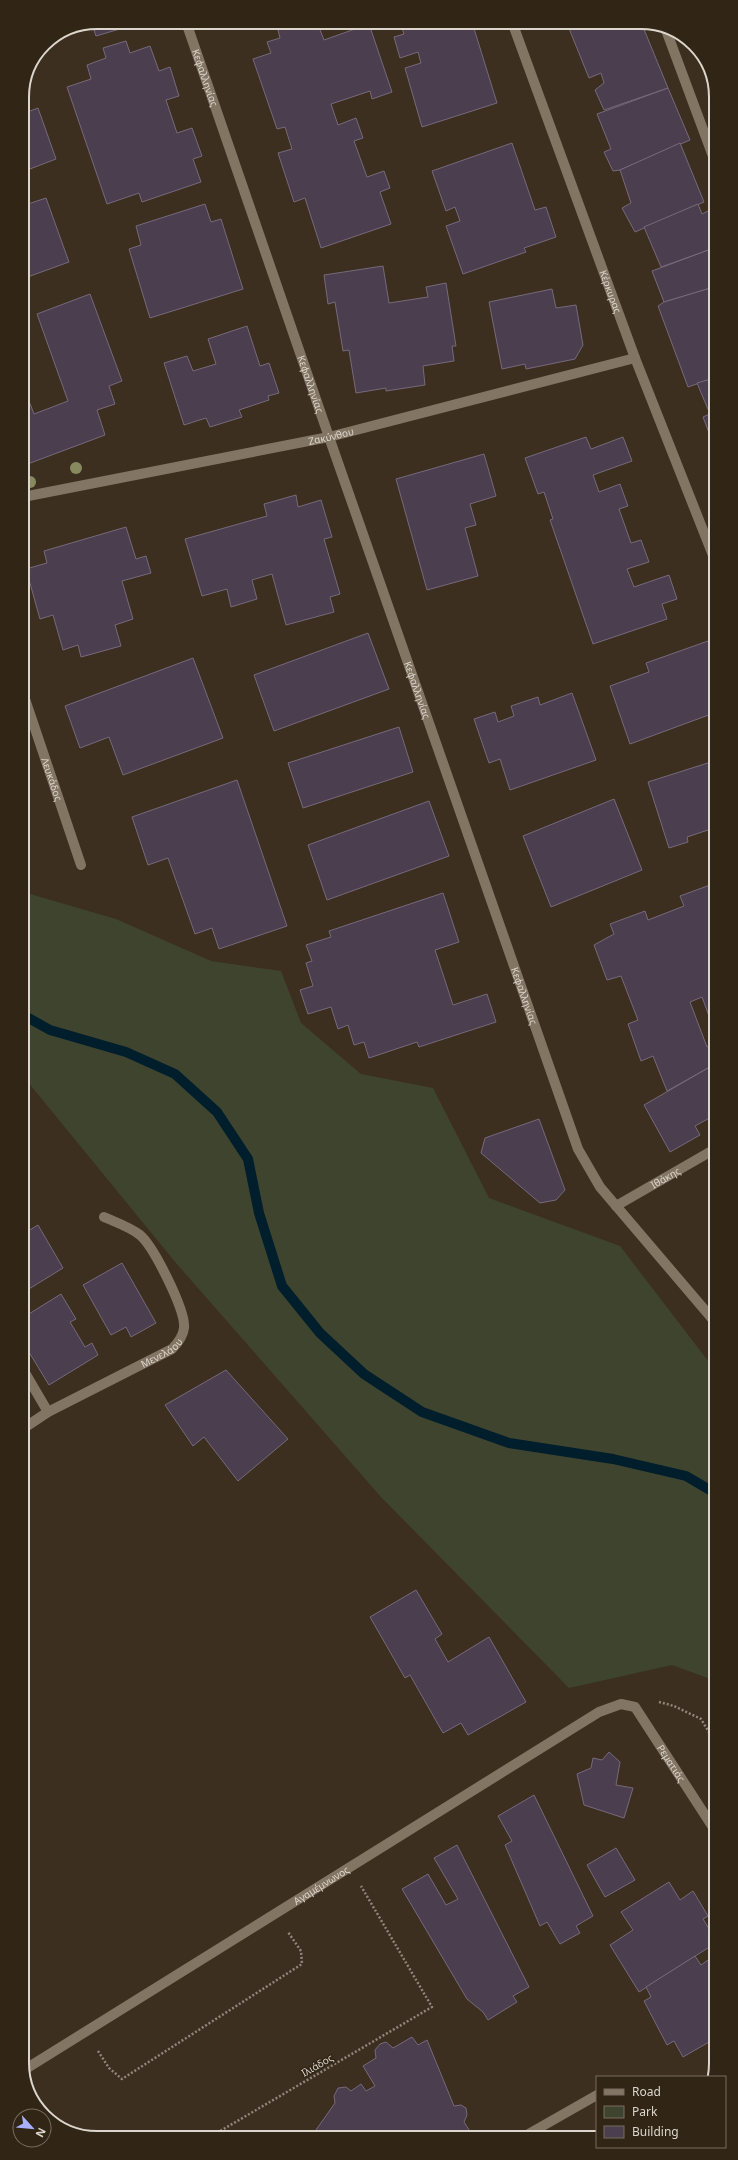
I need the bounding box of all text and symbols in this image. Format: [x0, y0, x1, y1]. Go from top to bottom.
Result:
street label: Κεφαλληνίας [189, 47, 222, 109]
street label: Κέρκυρας [596, 268, 625, 315]
street label: Κεφαλληνίας [294, 353, 327, 415]
street label: Ζακύνθου [307, 424, 355, 448]
street label: Κεφαλληνίας [401, 659, 434, 721]
street label: Λευκάδος [38, 756, 66, 803]
street label: Κεφαλληνίας [508, 965, 541, 1027]
street label: Ιθάκης [648, 1163, 683, 1192]
street label: Μενελάου [138, 1335, 186, 1371]
street label: Ρεματιάς [654, 1742, 689, 1785]
street label: Αγαμέμνωνος [290, 1862, 352, 1908]
street label: Ιλιάδος [299, 2050, 336, 2080]
legend [596, 2076, 726, 2148]
text: Road [632, 2083, 661, 2100]
text: Park [632, 2103, 658, 2120]
north arrow [12, 2108, 52, 2148]
text: Building [632, 2123, 679, 2140]
text: N [33, 2125, 50, 2140]

